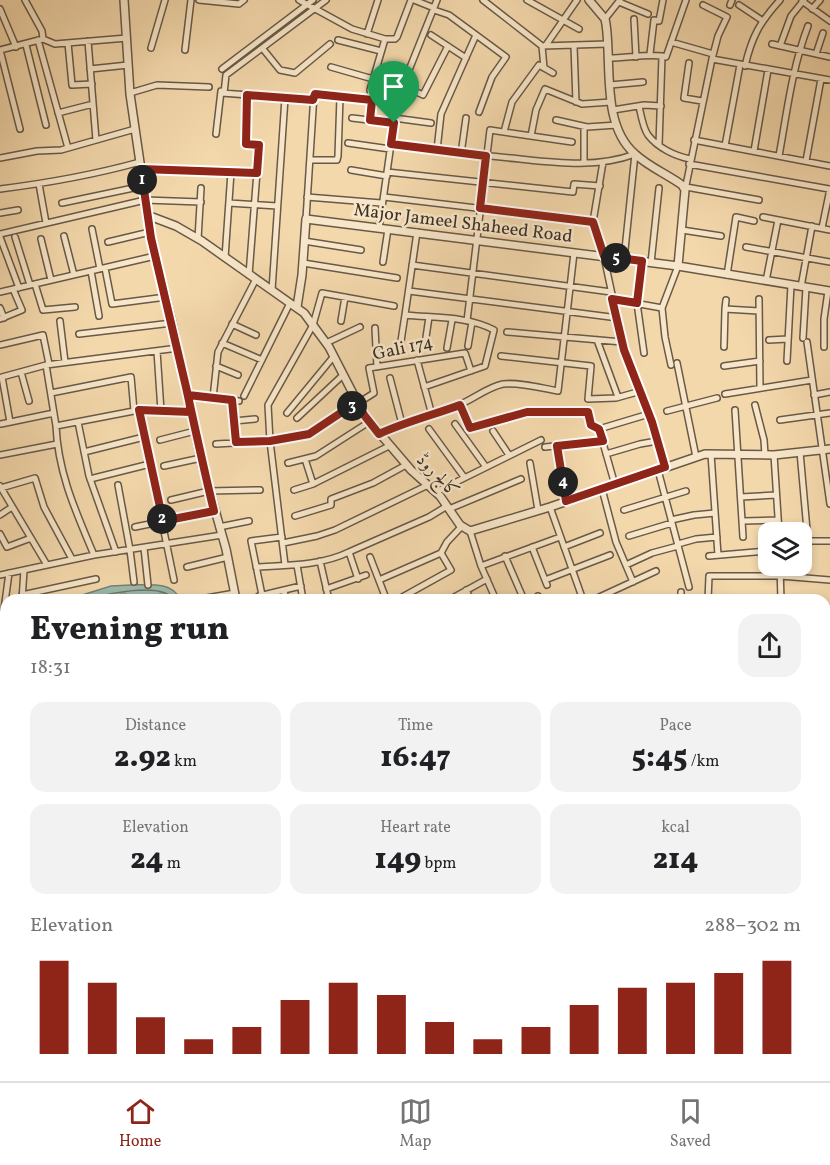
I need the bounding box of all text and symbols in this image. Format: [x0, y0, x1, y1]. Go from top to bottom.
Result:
pin [368, 61, 419, 123]
icon: arrive [377, 70, 410, 103]
pin: 1 [127, 165, 157, 195]
text: 1 [139, 169, 145, 191]
street label: Major Jameel Shaheed Road [352, 198, 574, 250]
pin: 5 [601, 243, 631, 273]
text: 5 [612, 247, 620, 269]
street label: Gali 174 [370, 330, 436, 368]
pin: 3 [337, 391, 367, 421]
text: 3 [348, 395, 356, 417]
street label: کالج روڈ [408, 448, 464, 505]
pin: 4 [548, 467, 578, 497]
text: 4 [558, 471, 568, 493]
pin: 2 [147, 504, 177, 534]
text: 2 [158, 508, 166, 530]
map controls [758, 522, 812, 576]
button: layers [758, 522, 812, 576]
text: Evening run [30, 608, 229, 654]
button: share [738, 614, 801, 677]
text: 18:31 [30, 654, 71, 682]
text: Distance [125, 715, 186, 737]
text: Time [398, 715, 433, 737]
text: Pace [659, 715, 692, 737]
text: 2.92 [114, 737, 171, 779]
text: 16:47 [380, 737, 451, 779]
text: 5:45 [632, 737, 688, 779]
text: km [171, 751, 197, 773]
text: /km [688, 751, 719, 773]
text: Elevation [122, 817, 189, 839]
text: Heart rate [380, 817, 451, 839]
text: kcal [661, 817, 690, 839]
text: 24 [130, 839, 163, 881]
text: 149 [374, 839, 421, 881]
text: 214 [653, 839, 698, 881]
text: m [163, 853, 181, 875]
text: bpm [421, 853, 457, 875]
text: Elevation [30, 912, 113, 940]
text: 288–302 m [704, 912, 801, 940]
tab: Home [119, 1095, 161, 1153]
tab: Map [399, 1095, 432, 1153]
tab: Saved [670, 1095, 711, 1153]

